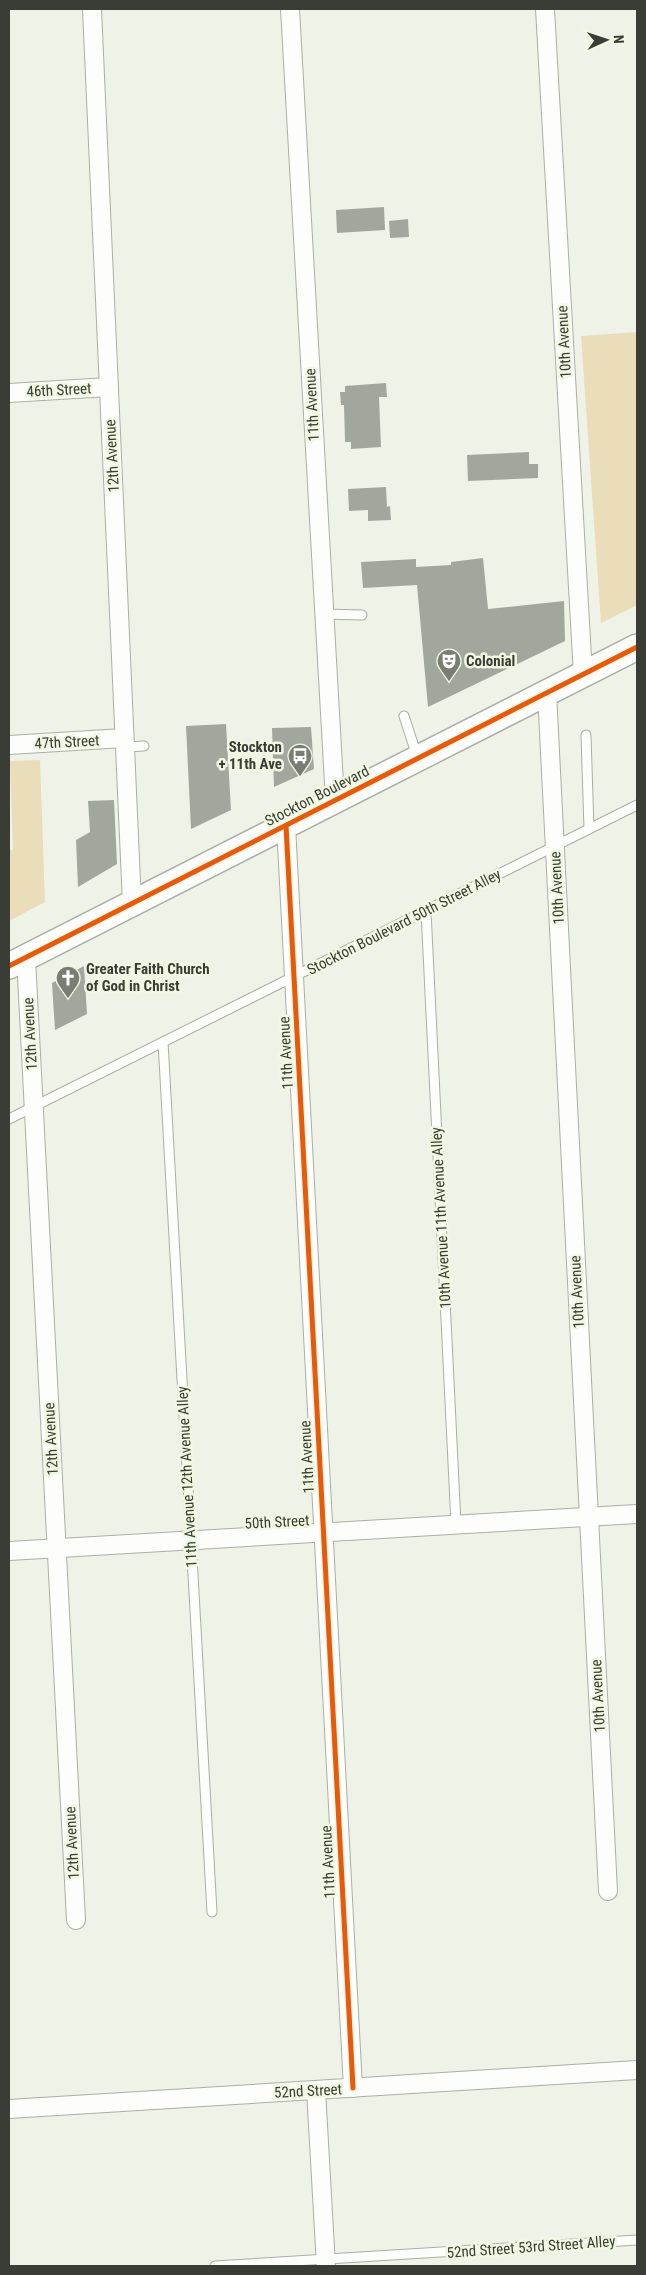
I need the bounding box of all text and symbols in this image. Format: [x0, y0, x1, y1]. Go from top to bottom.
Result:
north arrow [581, 15, 631, 65]
text: N [611, 35, 627, 44]
street label: 10th Avenue [553, 305, 575, 379]
street label: 11th Avenue [301, 368, 323, 442]
street label: 46th Street [26, 379, 92, 401]
street label: 12th Avenue [101, 419, 123, 493]
theatre icon: Colonial [436, 648, 462, 682]
place label: Colonial [466, 652, 515, 670]
street label: 47th Street [34, 731, 100, 753]
place label: Stockton + 11th Ave [218, 738, 282, 773]
bus stop icon: Stockton + 11th Ave [287, 743, 313, 777]
street label: Stockton Boulevard [262, 762, 372, 830]
street label: 10th Avenue [546, 851, 568, 925]
street label: Stockton Boulevard 50th Street Alley [304, 865, 504, 979]
place label: Greater Faith Church of God in Christ [86, 960, 210, 995]
church icon: Greater Faith Church of God in Christ [55, 965, 81, 999]
street label: 12th Avenue [19, 997, 41, 1071]
street label: 11th Avenue [275, 1016, 297, 1090]
street label: 10th Avenue 11th Avenue Alley [427, 1127, 455, 1309]
street label: 10th Avenue [566, 1255, 588, 1329]
street label: 11th Avenue 12th Avenue Alley [173, 1386, 201, 1568]
street label: 12th Avenue [40, 1402, 62, 1476]
street label: 11th Avenue [296, 1420, 318, 1494]
street label: 50th Street [244, 1511, 310, 1533]
street label: 10th Avenue [587, 1659, 609, 1733]
street label: 12th Avenue [61, 1806, 83, 1880]
street label: 11th Avenue [317, 1825, 339, 1899]
street label: 52nd Street [274, 2080, 342, 2102]
street label: 52nd Street 53rd Street Alley [446, 2232, 616, 2262]

